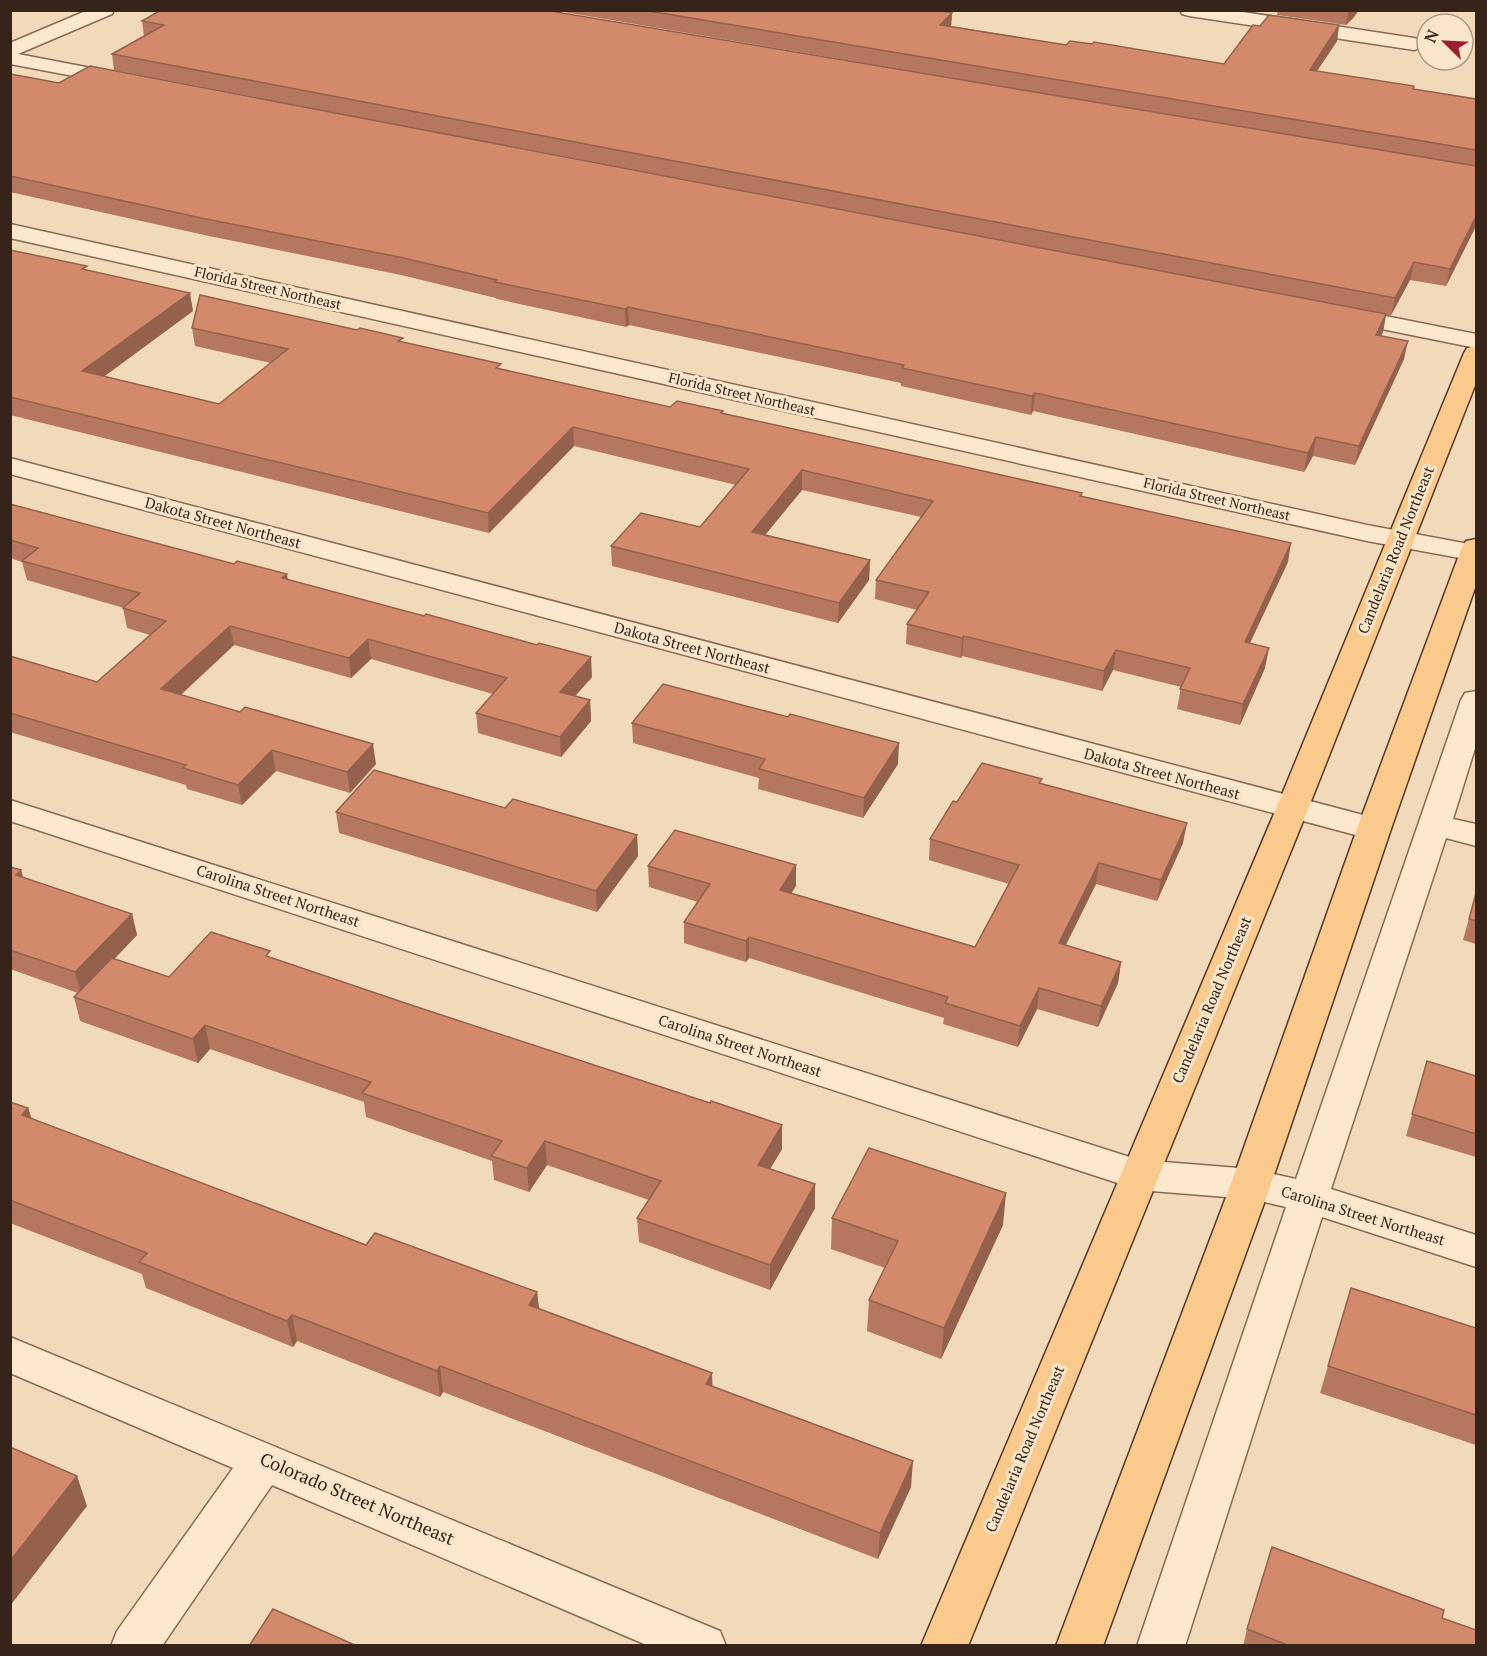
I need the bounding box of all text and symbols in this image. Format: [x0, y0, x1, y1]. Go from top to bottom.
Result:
north arrow [1415, 12, 1475, 72]
text: N [1419, 26, 1444, 46]
street label: Florida Street Northeast [193, 261, 344, 314]
street label: Florida Street Northeast [667, 367, 818, 420]
street label: Candelaria Road Northeast [1352, 462, 1438, 636]
street label: Florida Street Northeast [1142, 472, 1293, 525]
street label: Dakota Street Northeast [143, 492, 304, 553]
street label: Dakota Street Northeast [612, 617, 773, 678]
street label: Dakota Street Northeast [1082, 743, 1243, 804]
street label: Carolina Street Northeast [194, 859, 363, 931]
street label: Candelaria Road Northeast [1167, 913, 1255, 1086]
street label: Carolina Street Northeast [656, 1009, 825, 1081]
street label: Carolina Street Northeast [1279, 1181, 1448, 1250]
street label: Candelaria Road Northeast [980, 1362, 1068, 1535]
street label: Colorado Street Northeast [256, 1446, 459, 1550]

